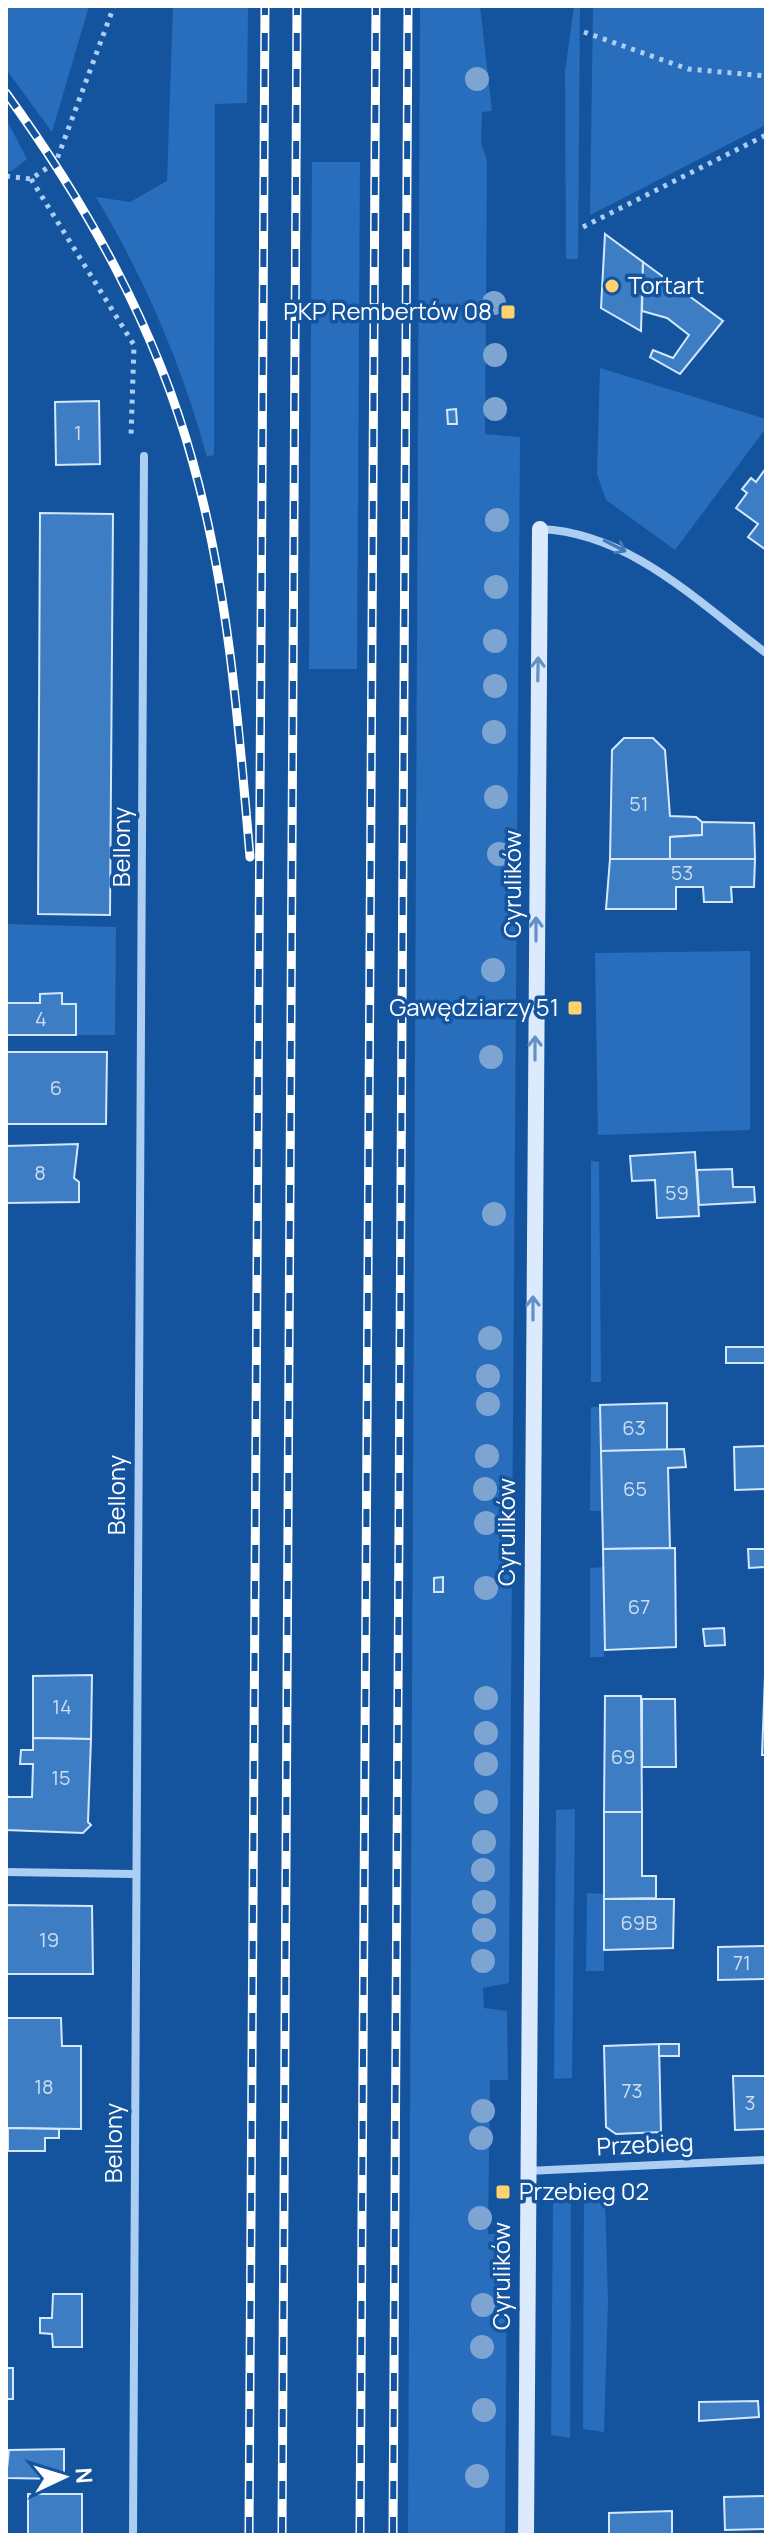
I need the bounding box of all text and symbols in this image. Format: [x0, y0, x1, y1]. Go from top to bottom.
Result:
place label: Tortart [628, 268, 704, 301]
marker: Tortart [603, 277, 621, 295]
place label: PKP Rembertów 08 [283, 294, 492, 327]
marker: PKP Rembertów 08 [499, 303, 517, 321]
house number: 1 [74, 419, 82, 446]
one-way arrow [603, 539, 626, 554]
one-way arrow [531, 656, 546, 683]
house number: 51 [629, 790, 649, 817]
street label: Bellony [104, 806, 137, 887]
street label: Cyrulików [495, 830, 528, 938]
house number: 53 [671, 859, 693, 886]
one-way arrow [528, 916, 544, 943]
place label: Gawędziarzy 51 [389, 990, 559, 1023]
marker: Gawędziarzy 51 [566, 999, 584, 1017]
house number: 4 [35, 1005, 47, 1032]
one-way arrow [527, 1035, 543, 1062]
house number: 6 [50, 1074, 62, 1101]
house number: 8 [34, 1159, 46, 1186]
house number: 59 [665, 1179, 689, 1206]
one-way arrow [525, 1295, 541, 1322]
house number: 63 [622, 1414, 646, 1441]
street label: Bellony [99, 1454, 132, 1535]
house number: 65 [623, 1475, 647, 1502]
street label: Cyrulików [489, 1478, 522, 1586]
house number: 67 [628, 1593, 650, 1620]
house number: 14 [52, 1693, 72, 1720]
house number: 69 [611, 1743, 635, 1770]
house number: 15 [51, 1764, 71, 1791]
house number: 69B [621, 1909, 657, 1936]
house number: 19 [39, 1926, 59, 1953]
house number: 71 [733, 1949, 751, 1976]
house number: 18 [34, 2073, 54, 2100]
house number: 73 [621, 2077, 643, 2104]
house number: 3 [744, 2089, 756, 2116]
street label: Bellony [96, 2102, 129, 2183]
street label: Przebieg [596, 2124, 694, 2163]
place label: Przebieg 02 [519, 2174, 649, 2207]
marker: Przebieg 02 [494, 2183, 512, 2201]
street label: Cyrulików [484, 2222, 517, 2330]
north arrow [24, 2437, 104, 2517]
text: N [68, 2467, 99, 2485]

